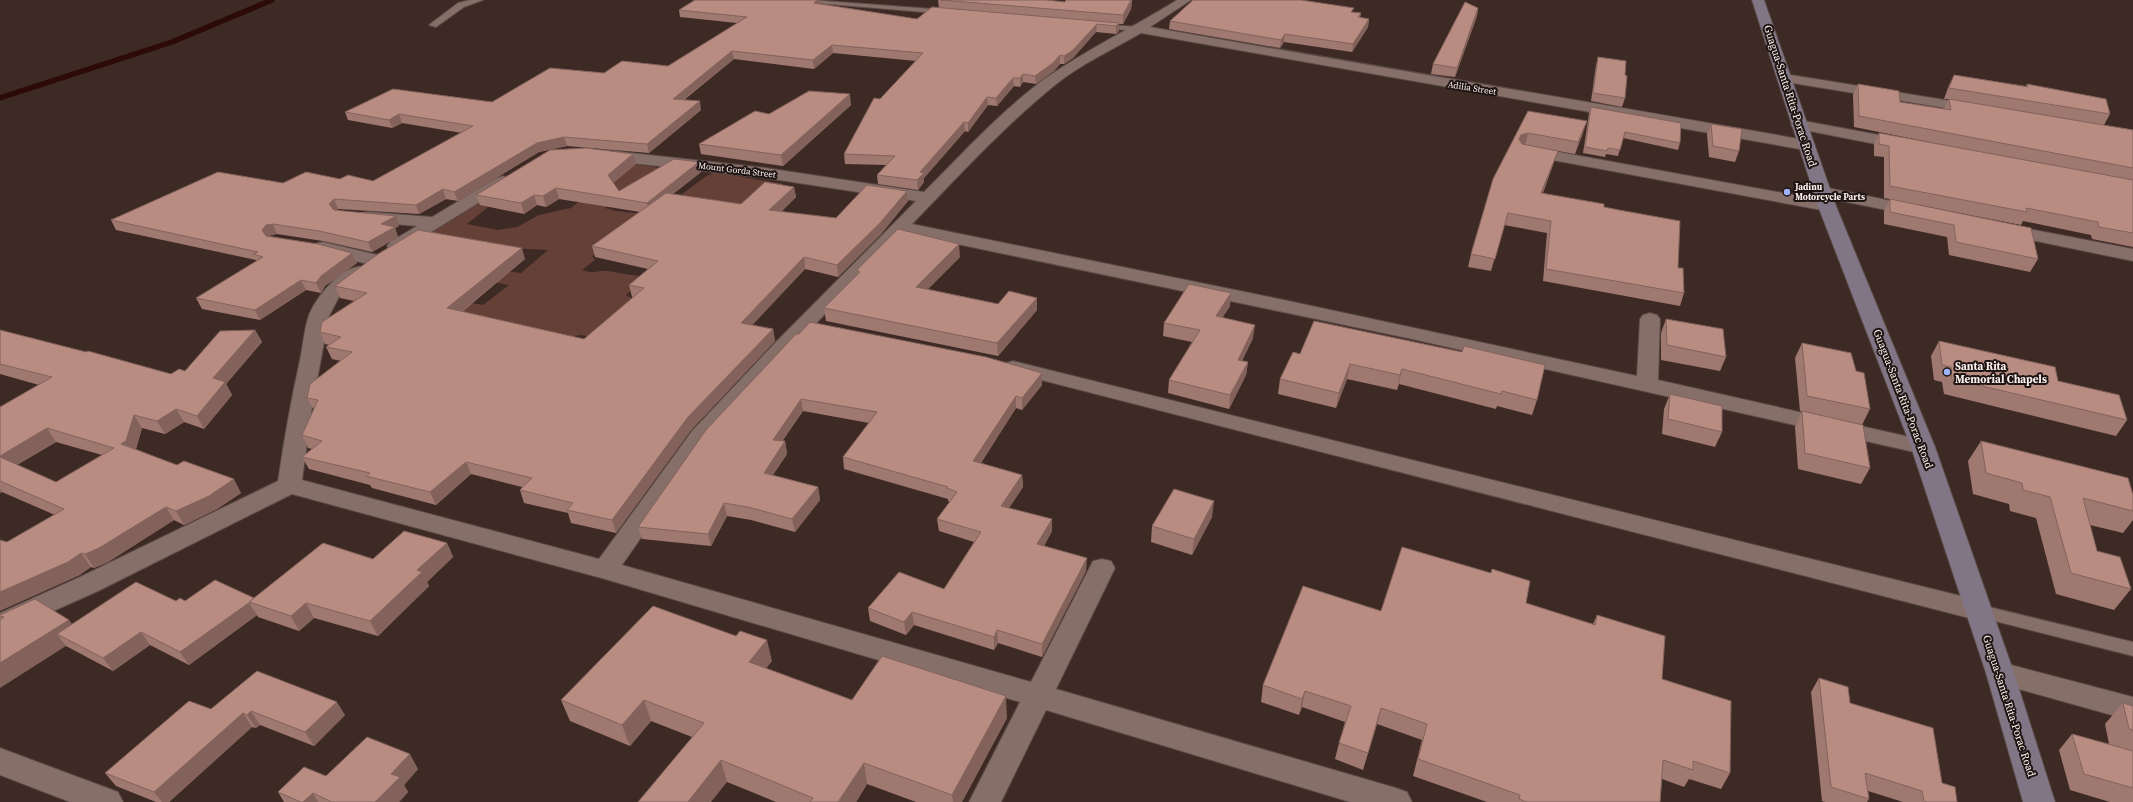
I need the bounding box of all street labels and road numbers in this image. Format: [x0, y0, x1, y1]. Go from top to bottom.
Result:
street label: Guagua-Santa Rita-Porac Road [1760, 23, 1820, 170]
street label: Adilia Street [1447, 78, 1497, 98]
street label: Mount Gorda Street [697, 159, 777, 181]
street label: Guagua-Santa Rita-Porac Road [1869, 327, 1937, 472]
street label: Guagua-Santa Rita-Porac Road [1979, 633, 2039, 780]

